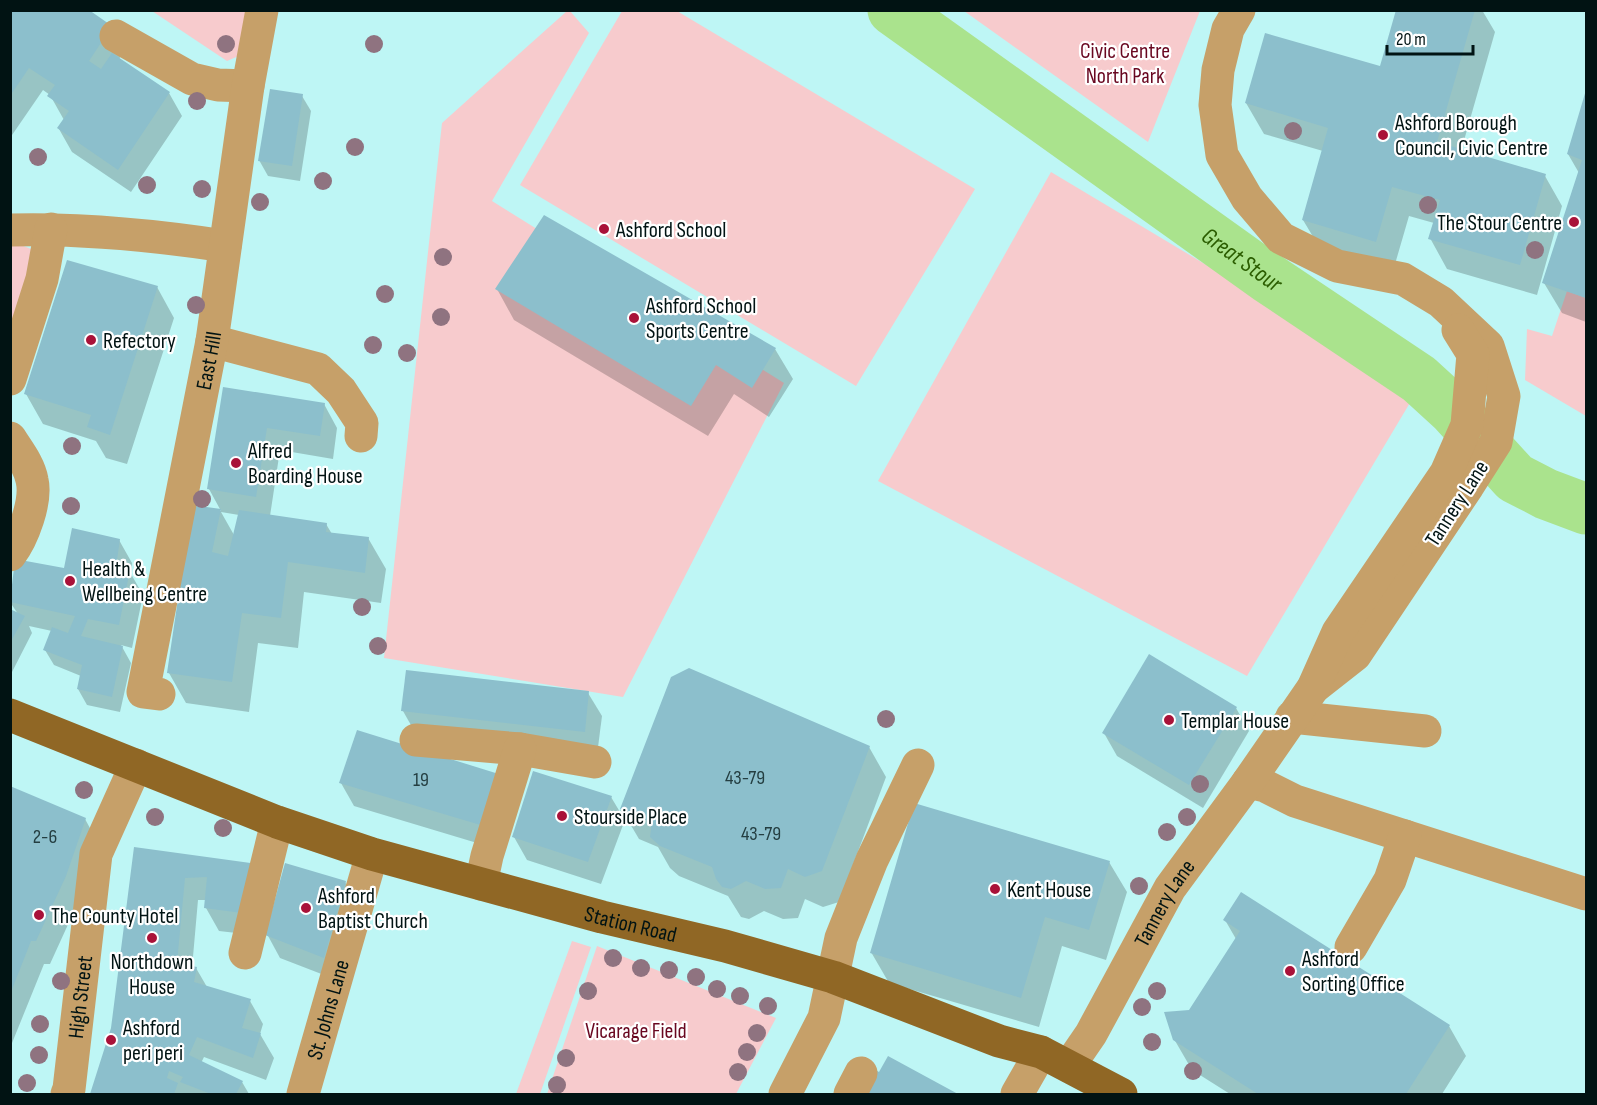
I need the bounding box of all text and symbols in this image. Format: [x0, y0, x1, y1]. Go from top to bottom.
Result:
scale bar [1387, 18, 1472, 56]
text: 20 m [1396, 29, 1426, 50]
park label: Civic Centre North Park [1080, 38, 1170, 90]
place label: Ashford Borough Council, Civic Centre [1394, 110, 1548, 162]
marker: Ashford Borough Council, Civic Centre [1376, 128, 1390, 142]
place label: The Stour Centre [1437, 210, 1562, 237]
marker: The Stour Centre [1567, 215, 1581, 229]
place label: Ashford School [615, 217, 726, 244]
water label: Great Stour [1196, 221, 1288, 299]
marker: Ashford School [597, 222, 611, 236]
place label: Ashford School Sports Centre [645, 293, 756, 345]
marker: Ashford School Sports Centre [627, 311, 641, 325]
place label: Refectory [103, 328, 176, 355]
street label: East Hill [191, 330, 228, 392]
marker: Refectory [84, 333, 98, 347]
place label: Alfred Boarding House [247, 438, 363, 490]
marker: Alfred Boarding House [229, 456, 243, 470]
street label: Tannery Lane [1420, 456, 1495, 552]
place label: Health & Wellbeing Centre [82, 556, 207, 608]
marker: Health & Wellbeing Centre [63, 574, 77, 588]
place label: Templar House [1181, 708, 1289, 735]
marker: Templar House [1162, 713, 1176, 727]
house number: 43-79 [725, 766, 765, 790]
house number: 19 [413, 768, 429, 792]
place label: Stourside Place [574, 804, 687, 831]
marker: Stourside Place [555, 809, 569, 823]
house number: 43-79 [741, 822, 781, 846]
house number: 2-6 [33, 825, 57, 849]
street label: Tannery Lane [1129, 855, 1201, 952]
place label: Kent House [1007, 877, 1091, 904]
marker: Kent House [988, 882, 1002, 896]
place label: Ashford Baptist Church [317, 883, 428, 935]
marker: Ashford Baptist Church [299, 901, 313, 915]
street label: Station Road [581, 901, 679, 949]
place label: The County Hotel [51, 903, 178, 930]
marker: The County Hotel [32, 908, 46, 922]
marker: Northdown House [145, 931, 159, 945]
place label: Ashford Sorting Office [1301, 946, 1405, 998]
place label: Northdown House [110, 949, 194, 1001]
street label: High Street [63, 954, 99, 1040]
street label: St. Johns Lane [302, 957, 356, 1063]
marker: Ashford Sorting Office [1283, 964, 1297, 978]
place label: Ashford peri peri [122, 1015, 183, 1067]
park label: Vicarage Field [585, 1018, 687, 1045]
marker: Ashford peri peri [104, 1033, 118, 1047]

